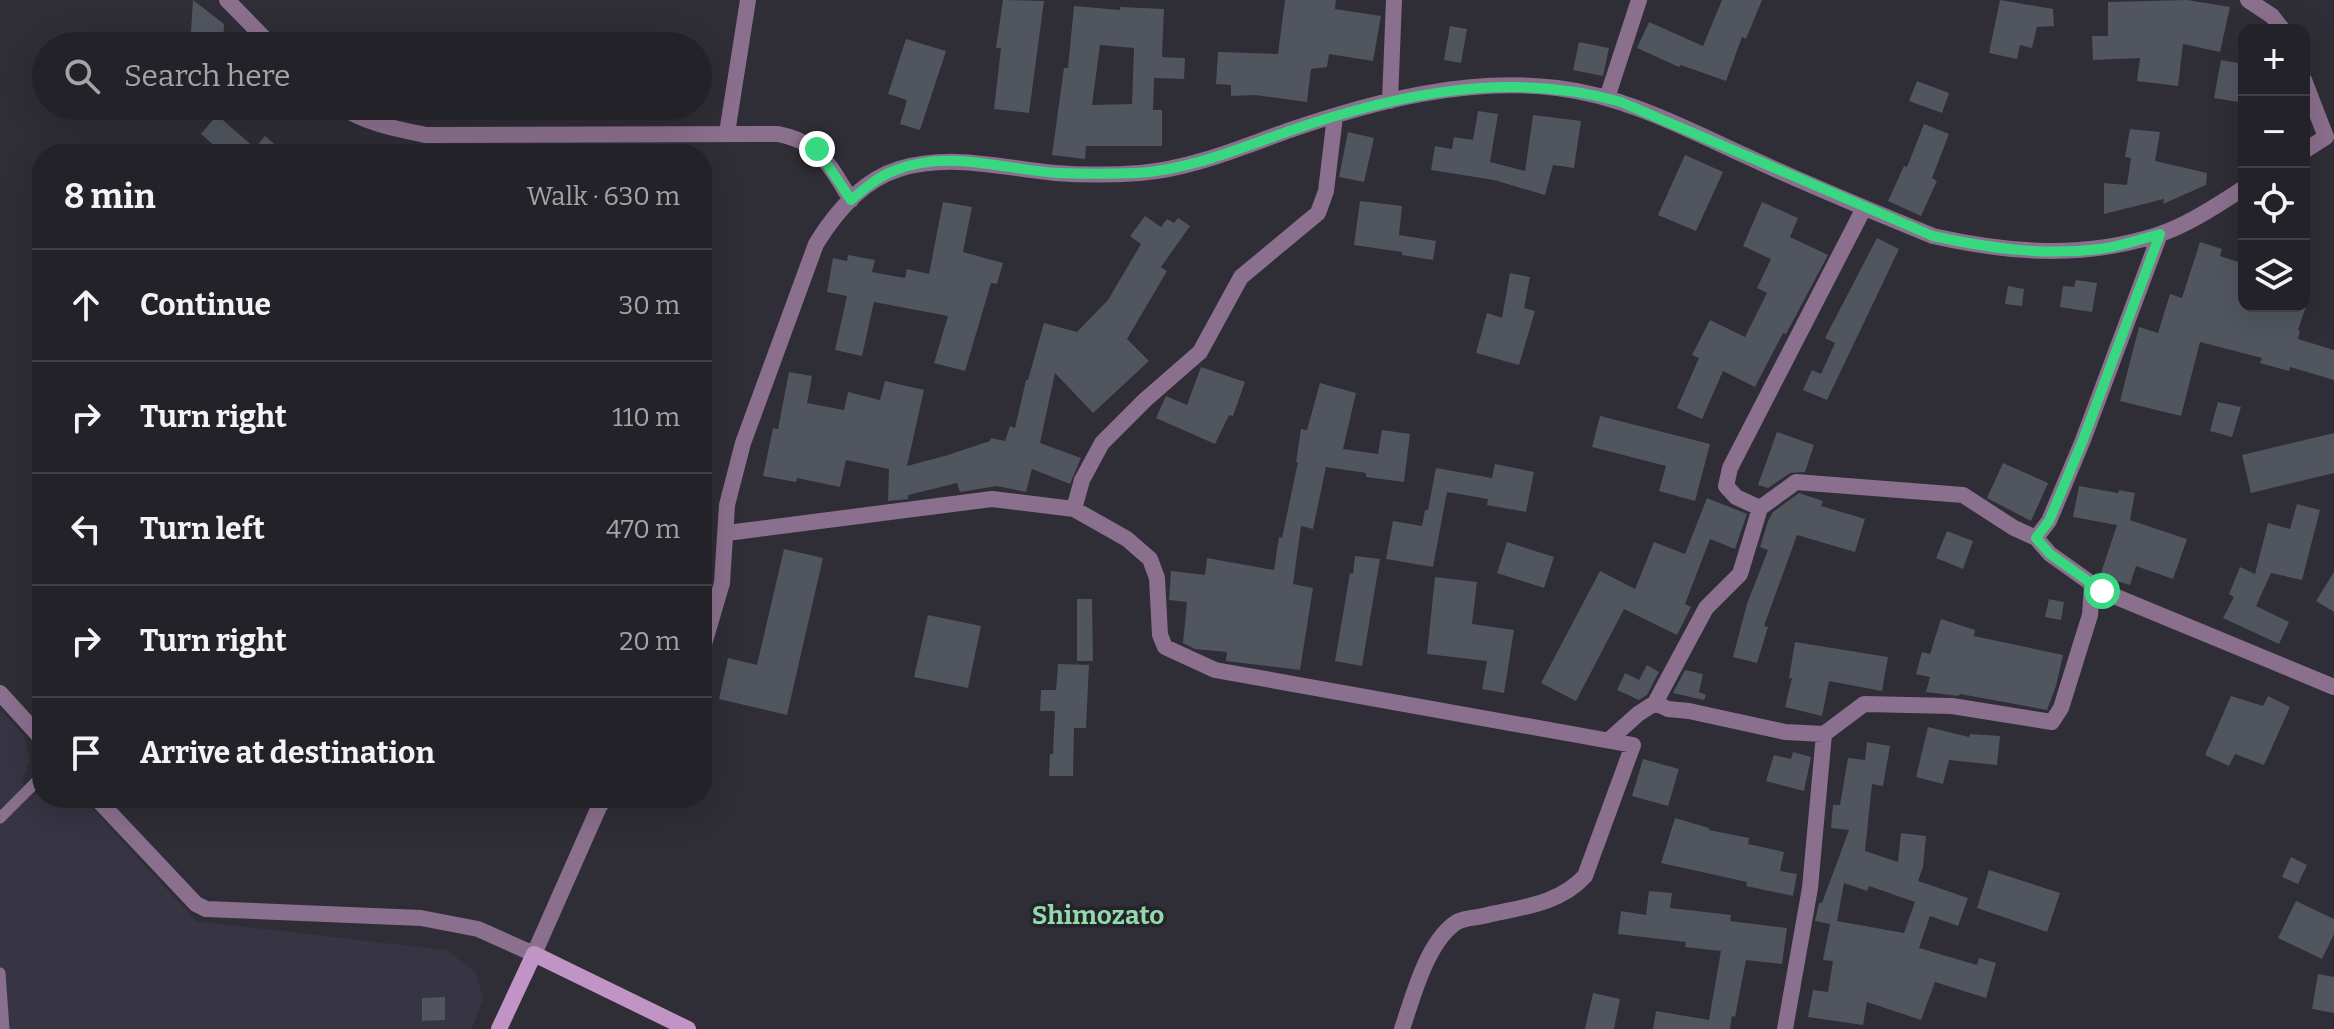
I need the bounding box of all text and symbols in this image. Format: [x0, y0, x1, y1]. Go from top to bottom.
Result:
map controls [2238, 24, 2310, 312]
button: + [2238, 24, 2310, 96]
search box [32, 32, 712, 120]
icon: search [60, 54, 104, 98]
text: Search here [124, 58, 291, 94]
button: − [2238, 96, 2310, 168]
route end [799, 131, 835, 167]
button: locate [2238, 168, 2310, 240]
text: 8 min [64, 176, 156, 217]
text: Walk · 630 m [527, 181, 680, 212]
button: layers [2238, 240, 2310, 312]
icon: ahead [64, 283, 108, 327]
text: Continue [140, 287, 271, 323]
text: 30 m [619, 290, 680, 321]
icon: right [64, 395, 108, 439]
text: Turn right [140, 399, 287, 435]
text: 110 m [612, 402, 680, 433]
icon: left [64, 507, 108, 551]
text: Turn left [140, 511, 265, 547]
text: 470 m [606, 514, 680, 545]
route start [2084, 573, 2120, 609]
icon: right [64, 619, 108, 663]
text: Turn right [140, 623, 287, 659]
text: 20 m [619, 626, 680, 657]
icon: arrive [64, 731, 108, 775]
text: Arrive at destination [140, 735, 435, 771]
district label: Shimozato [1032, 900, 1164, 931]

